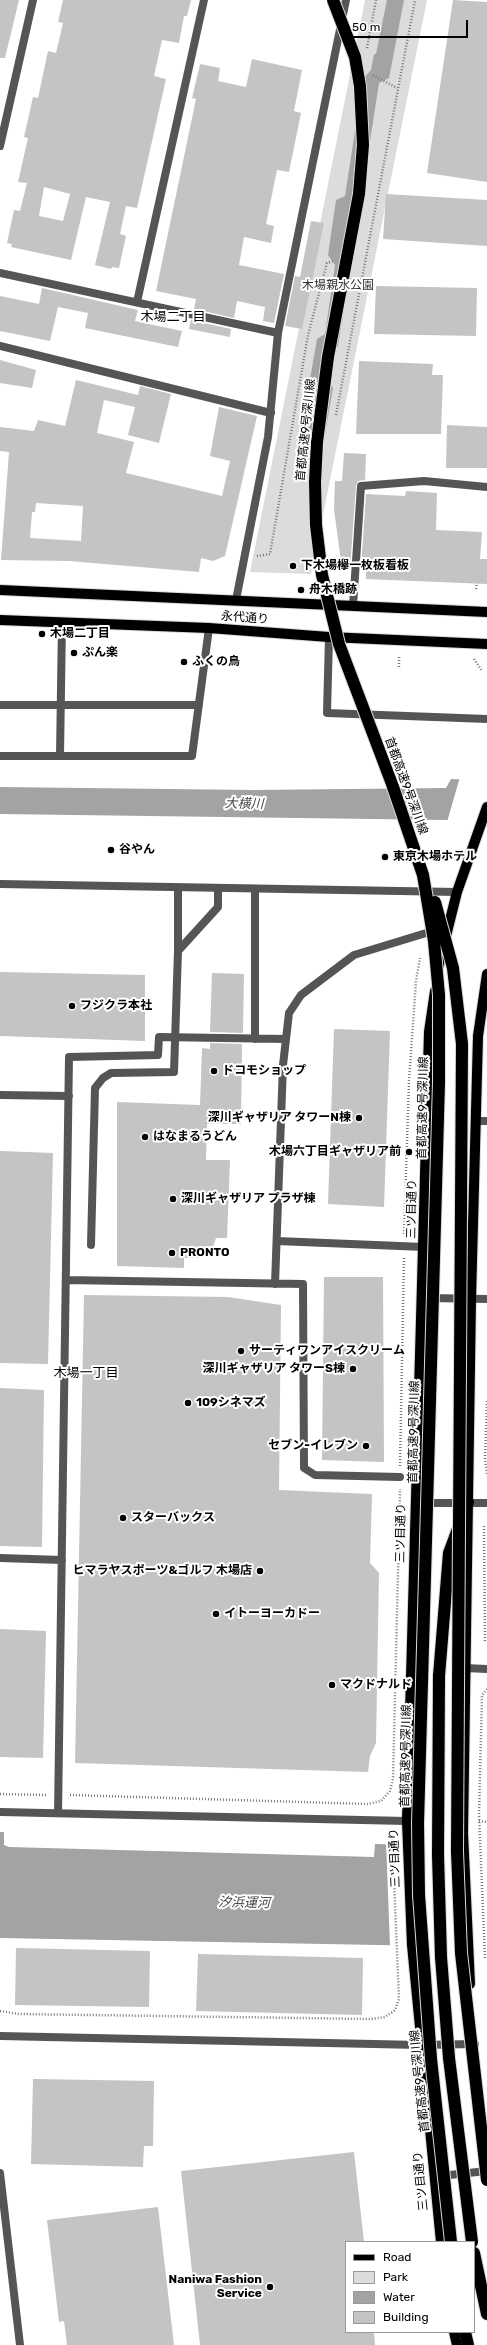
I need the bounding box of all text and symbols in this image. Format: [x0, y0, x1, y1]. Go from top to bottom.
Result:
scale bar [347, 12, 470, 38]
text: 50 m [352, 20, 380, 34]
park label: 木場親水公園 [302, 279, 374, 293]
district label: 木場二丁目 [141, 309, 205, 325]
street label: 首都高速9号深川線 [293, 378, 319, 482]
place label: 下木場欅一枚板看板 [301, 559, 409, 573]
marker: 下木場欅一枚板看板 [288, 561, 298, 571]
place label: 舟木橋跡 [309, 583, 357, 597]
marker: 舟木橋跡 [296, 585, 306, 595]
street label: 永代通り [221, 609, 269, 627]
place label: 木場二丁目 [50, 627, 110, 641]
marker: 木場二丁目 [37, 629, 47, 639]
place label: ぷん楽 [82, 646, 118, 660]
marker: ぷん楽 [69, 648, 79, 658]
place label: ふくの鳥 [192, 655, 240, 669]
marker: ふくの鳥 [179, 657, 189, 667]
street label: 首都高速9号深川線 [382, 735, 430, 837]
water label: 大横川 [224, 796, 264, 812]
place label: 谷やん [119, 843, 155, 857]
marker: 谷やん [106, 845, 116, 855]
place label: 東京木場ホテル [393, 850, 477, 864]
marker: 東京木場ホテル [380, 852, 390, 862]
place label: フジクラ本社 [80, 999, 152, 1013]
marker: フジクラ本社 [67, 1001, 77, 1011]
street label: 首都高速9号深川線 [415, 1056, 431, 1160]
place label: ドコモショップ [222, 1064, 306, 1078]
marker: ドコモショップ [209, 1066, 219, 1076]
place label: 深川ギャザリア タワーN棟 [208, 1111, 351, 1125]
marker: 深川ギャザリア タワーN棟 [354, 1113, 364, 1123]
place label: はなまるうどん [153, 1130, 237, 1144]
marker: はなまるうどん [140, 1132, 150, 1142]
place label: 木場六丁目ギャザリア前 [269, 1145, 401, 1159]
marker: 木場六丁目ギャザリア前 [404, 1147, 414, 1157]
street label: 三ツ目通り [404, 1179, 420, 1239]
place label: 深川ギャザリア プラザ棟 [181, 1192, 316, 1206]
marker: 深川ギャザリア プラザ棟 [168, 1194, 178, 1204]
place label: PRONTO [180, 1246, 230, 1260]
marker: PRONTO [167, 1248, 177, 1258]
place label: サーティワンアイスクリーム [249, 1344, 405, 1358]
marker: サーティワンアイスクリーム [236, 1346, 246, 1356]
place label: 深川ギャザリア タワーS棟 [202, 1362, 345, 1376]
marker: 深川ギャザリア タワーS棟 [348, 1364, 358, 1374]
district label: 木場一丁目 [54, 1365, 118, 1381]
street label: 首都高速9号深川線 [406, 1380, 422, 1484]
place label: 109シネマズ [196, 1396, 266, 1410]
marker: 109シネマズ [183, 1398, 193, 1408]
place label: セブン-イレブン [268, 1439, 358, 1453]
marker: セブン-イレブン [361, 1441, 371, 1451]
street label: 三ツ目通り [393, 1503, 409, 1563]
place label: スターバックス [131, 1511, 215, 1525]
marker: スターバックス [118, 1513, 128, 1523]
place label: ヒマラヤスポーツ&ゴルフ 木場店 [73, 1564, 252, 1578]
marker: ヒマラヤスポーツ&ゴルフ 木場店 [255, 1566, 265, 1576]
place label: イトーヨーカドー [224, 1607, 320, 1621]
marker: イトーヨーカドー [211, 1609, 221, 1619]
place label: マクドナルド [340, 1678, 412, 1692]
marker: マクドナルド [327, 1680, 337, 1690]
street label: 首都高速9号深川線 [398, 1704, 414, 1808]
street label: 三ツ目通り [387, 1828, 403, 1888]
water label: 汐浜運河 [218, 1895, 270, 1911]
street label: 首都高速9号深川線 [407, 2029, 433, 2133]
street label: 三ツ目通り [411, 2150, 431, 2212]
legend [345, 2241, 475, 2333]
text: Road [383, 2250, 411, 2264]
text: Park [383, 2270, 408, 2284]
place label: Naniwa Fashion Service [169, 2273, 262, 2301]
marker: Naniwa Fashion Service [265, 2282, 275, 2292]
text: Water [383, 2290, 415, 2304]
text: Building [383, 2310, 429, 2324]

